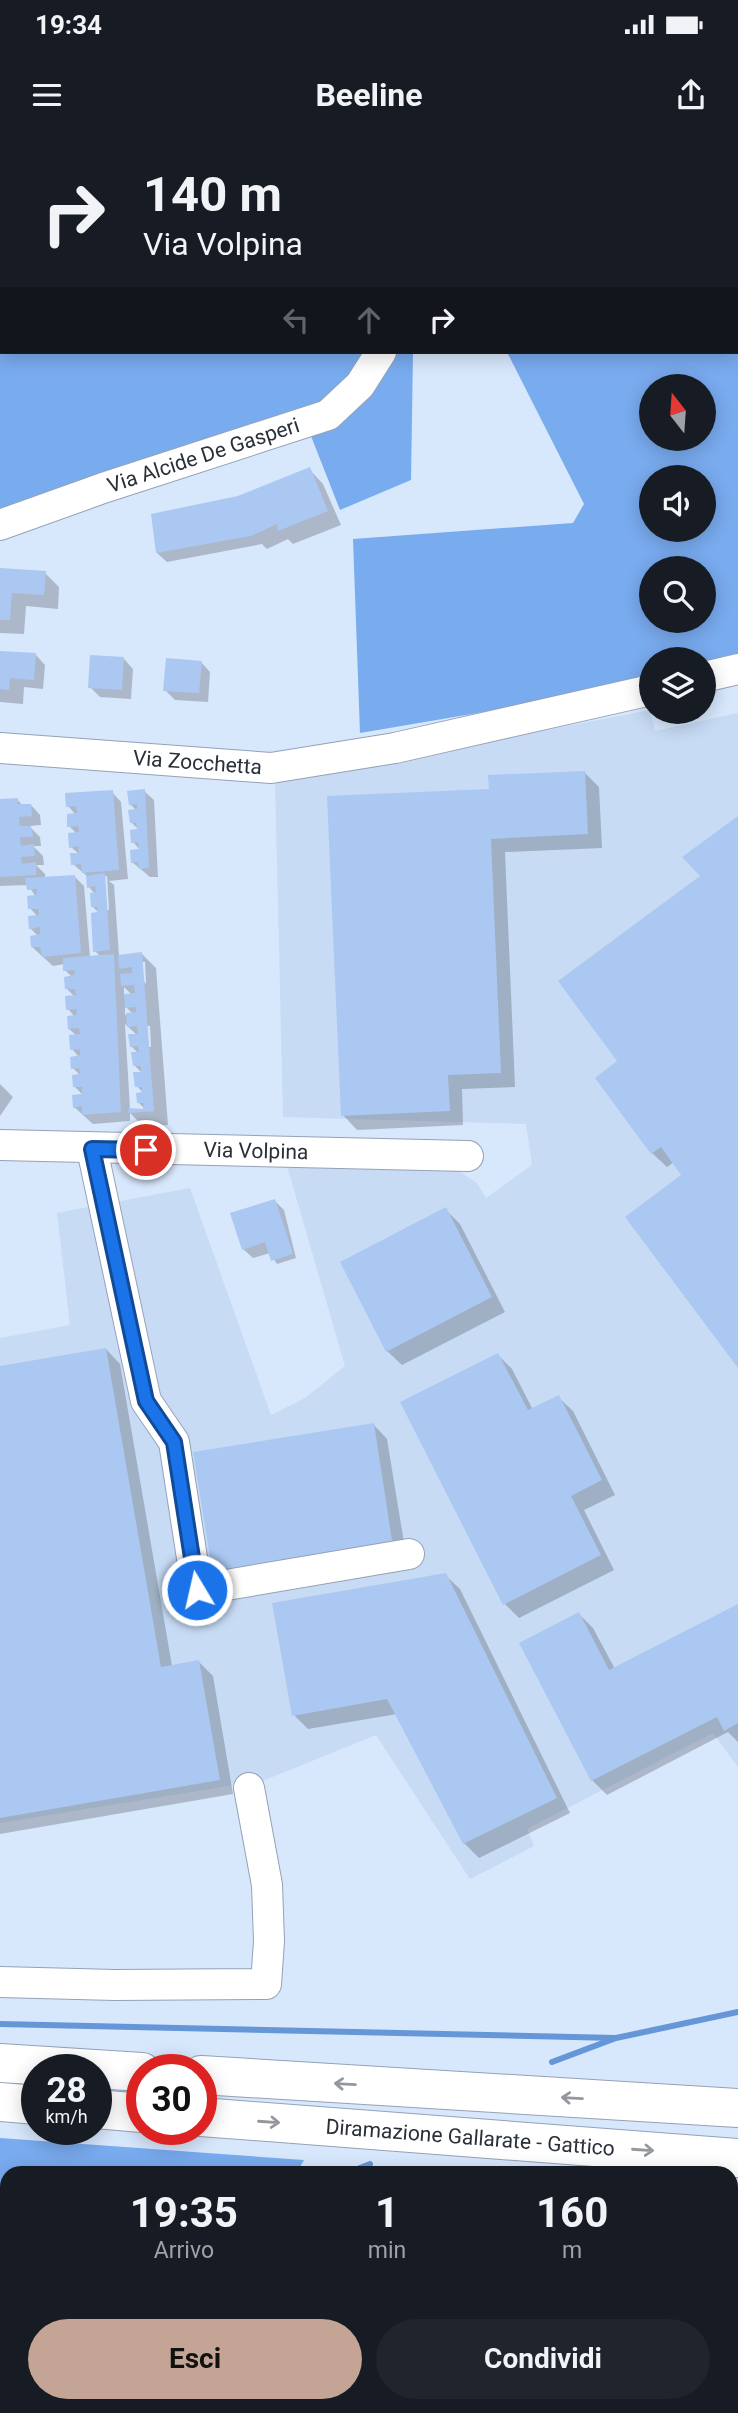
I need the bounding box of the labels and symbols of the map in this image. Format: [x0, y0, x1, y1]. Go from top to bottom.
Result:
north arrow [639, 374, 716, 452]
street label: Via Alcide De Gasperi [104, 413, 302, 498]
street label: Via Zocchetta [132, 746, 263, 779]
pin [116, 1120, 176, 1180]
street label: Via Volpina [203, 1138, 309, 1164]
position arrow [160, 1553, 234, 1627]
speed limit sign: 30 [126, 2054, 217, 2145]
one-way arrow [334, 2077, 357, 2090]
one-way arrow [561, 2091, 584, 2104]
street label: Diramazione Gallarate - Gattico [325, 2115, 616, 2161]
one-way arrow [258, 2116, 280, 2129]
one-way arrow [631, 2144, 654, 2157]

